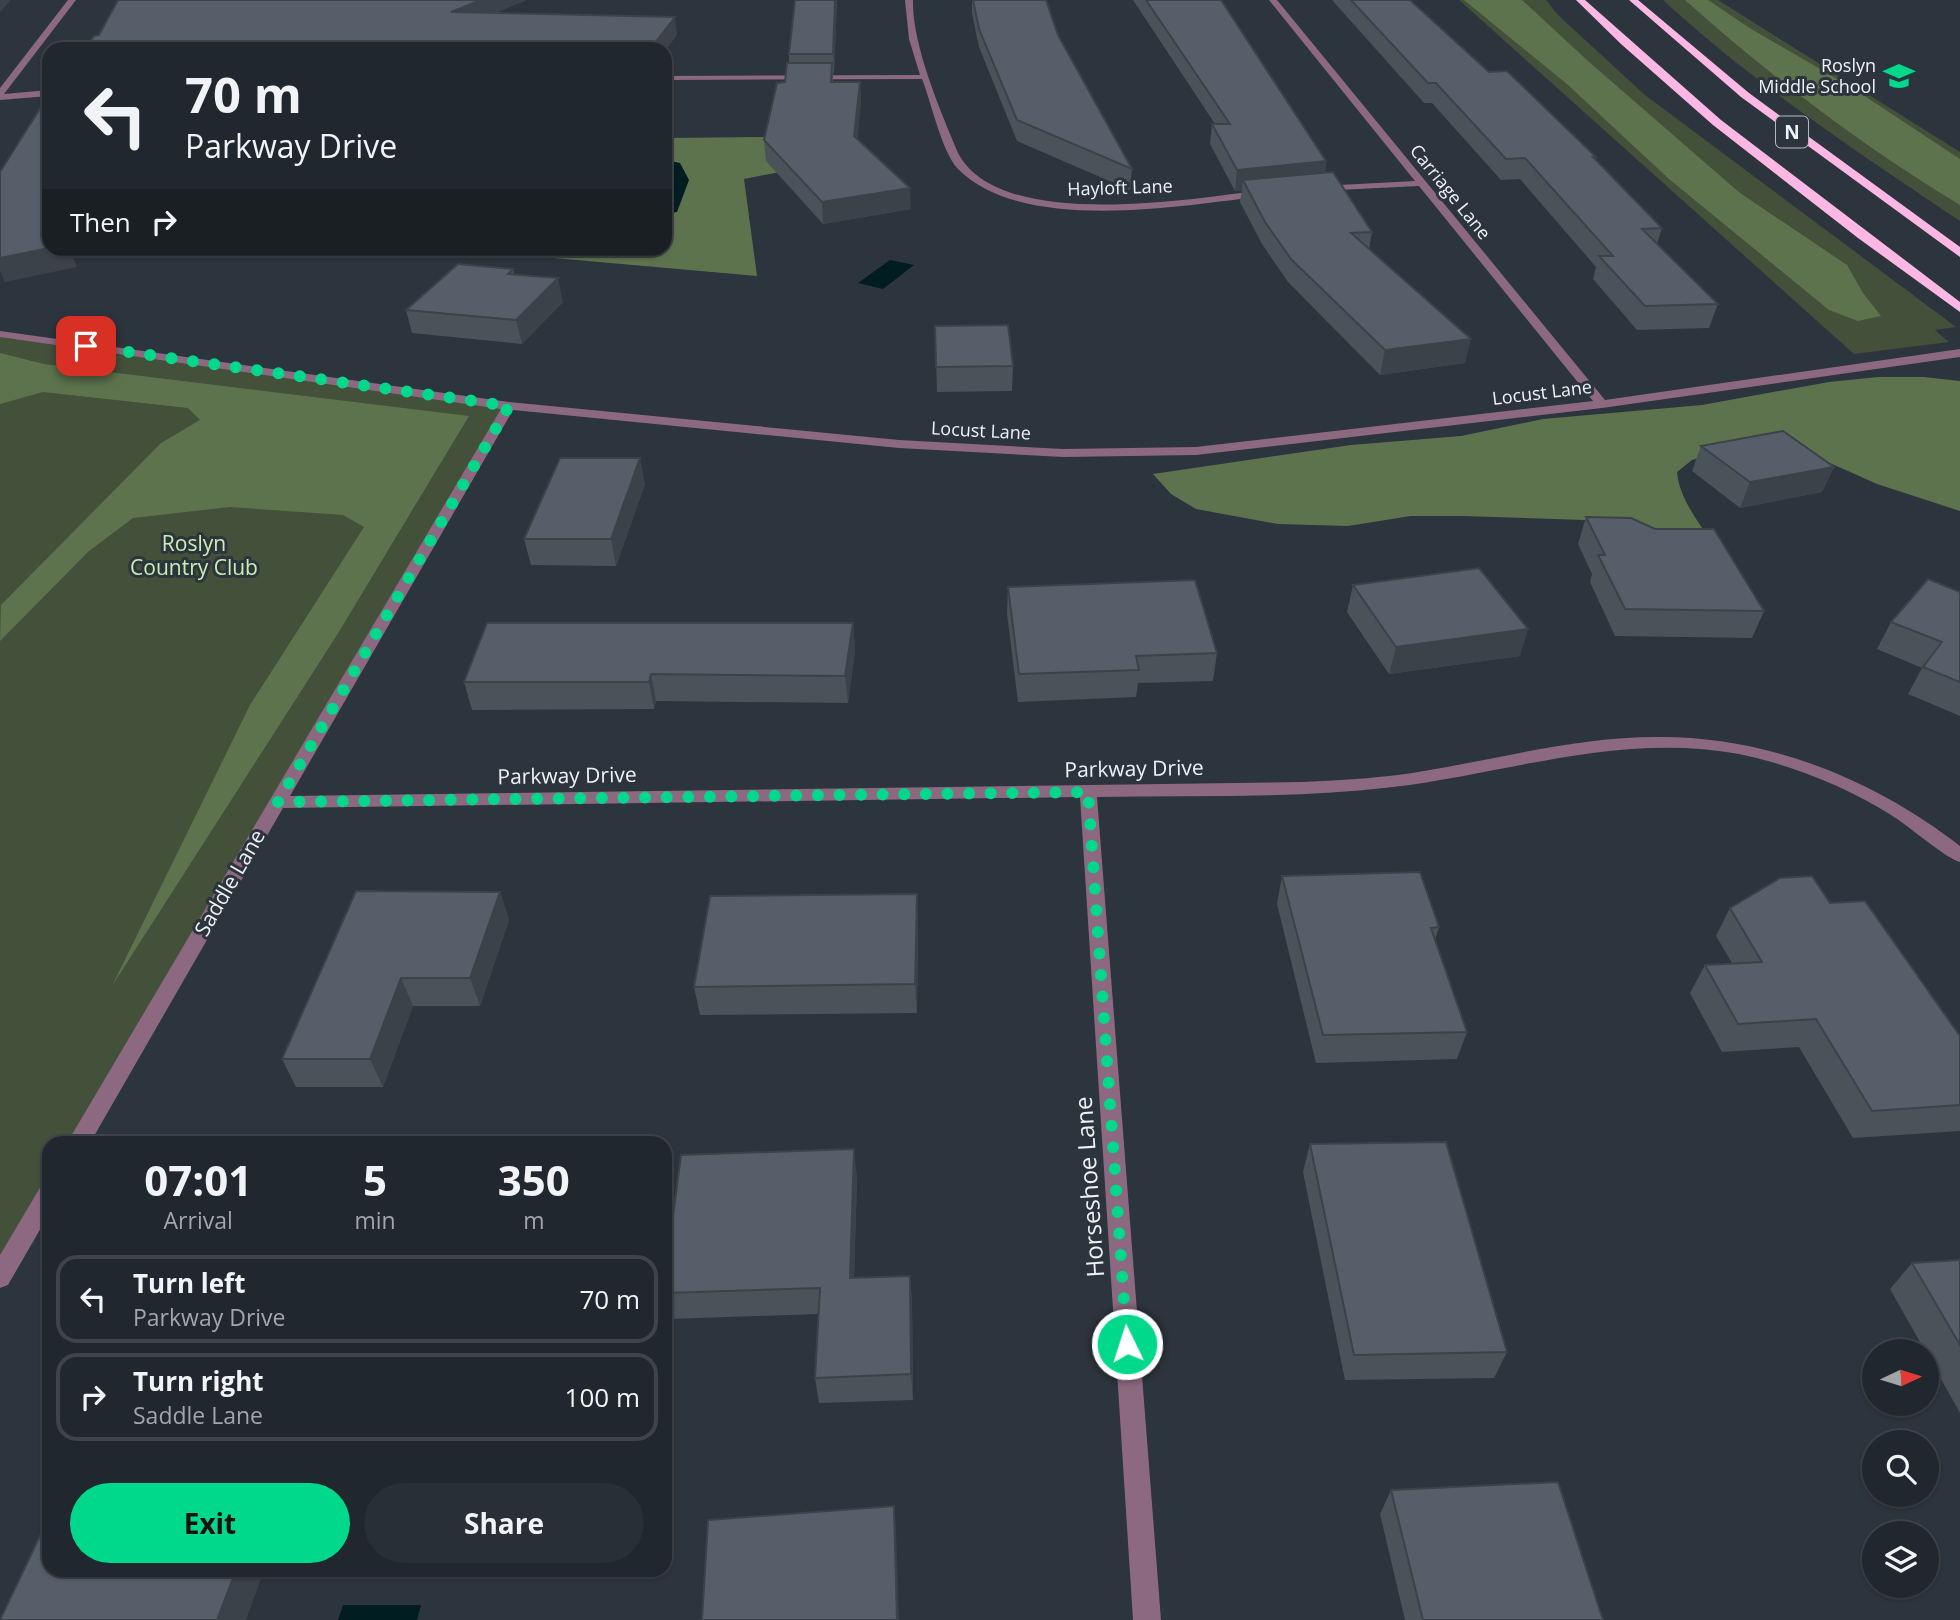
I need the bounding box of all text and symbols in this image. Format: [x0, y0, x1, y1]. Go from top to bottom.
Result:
place label: Roslyn Middle School [1758, 53, 1876, 98]
school or university icon: Roslyn Middle School [1882, 59, 1916, 93]
text: 70 m [185, 61, 302, 127]
icon: left [70, 70, 161, 161]
road number: N [1776, 116, 1808, 148]
text: Parkway Drive [185, 124, 397, 167]
street label: Carriage Lane [1405, 139, 1497, 244]
street label: Hayloft Lane [1067, 173, 1173, 201]
icon: right [145, 203, 183, 241]
text: Then [70, 204, 131, 240]
pin [56, 316, 116, 376]
icon: arrive [67, 327, 105, 365]
street label: Locust Lane [1491, 374, 1593, 410]
street label: Locust Lane [930, 415, 1032, 445]
park label: Roslyn Country Club [130, 529, 258, 581]
street label: Parkway Drive [1064, 753, 1204, 783]
street label: Parkway Drive [497, 760, 637, 790]
street label: Saddle Lane [187, 824, 271, 941]
street label: Horseshoe Lane [1066, 1096, 1111, 1279]
text: 07:01 [144, 1151, 252, 1208]
text: 5 [363, 1151, 387, 1208]
text: 350 [498, 1151, 570, 1208]
text: Arrival [164, 1204, 233, 1236]
text: min [354, 1204, 396, 1236]
text: m [523, 1204, 544, 1236]
text: Turn left [133, 1265, 245, 1301]
icon: left [74, 1280, 112, 1318]
text: 70 m [579, 1281, 640, 1317]
text: Parkway Drive [133, 1301, 286, 1333]
position arrow [1090, 1307, 1164, 1381]
north arrow [1862, 1339, 1939, 1416]
map controls [1862, 1339, 1939, 1598]
text: Turn right [133, 1363, 264, 1399]
icon: right [74, 1378, 112, 1416]
text: 100 m [565, 1379, 640, 1415]
text: Saddle Lane [133, 1399, 263, 1431]
button: search [1862, 1430, 1939, 1507]
button: Exit [70, 1483, 350, 1563]
button: Share [364, 1483, 644, 1563]
button: layers [1862, 1521, 1939, 1598]

